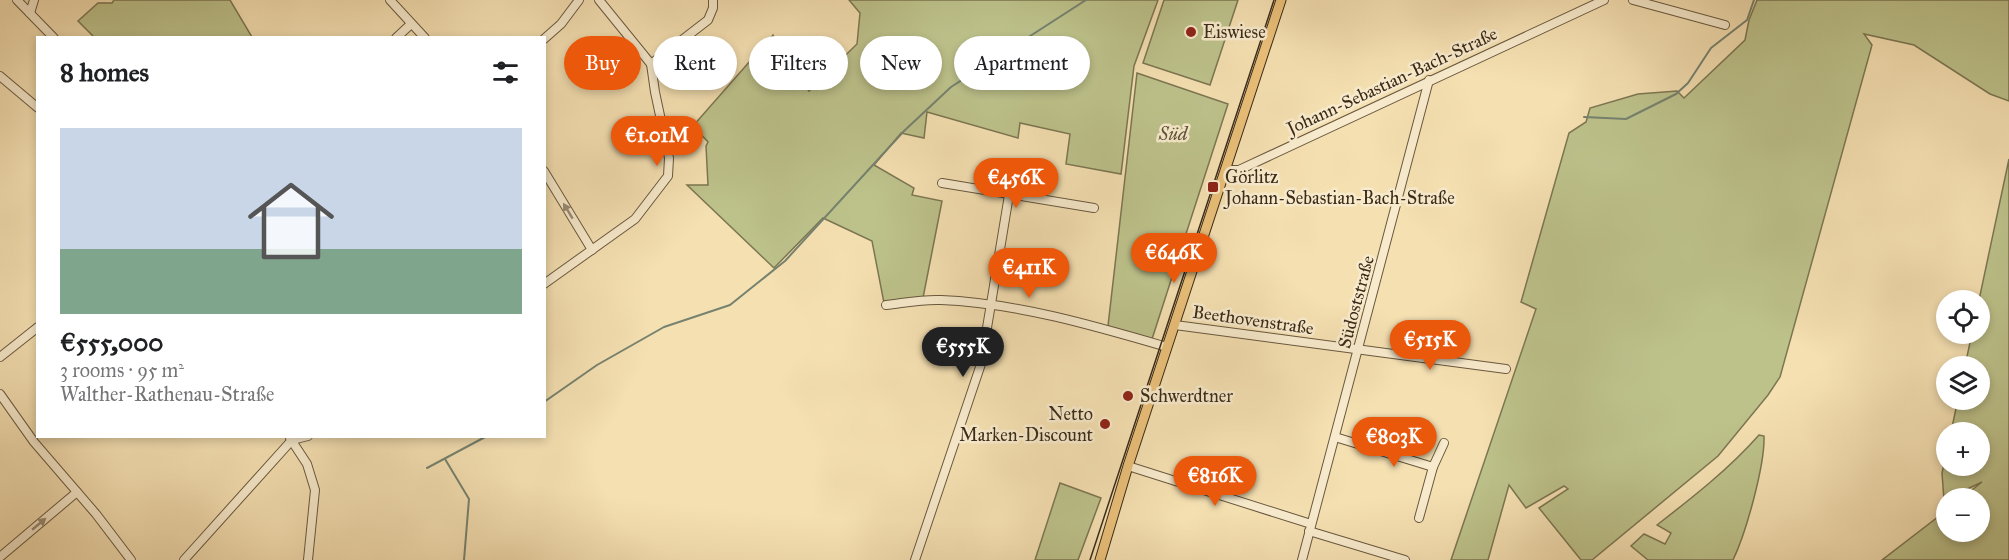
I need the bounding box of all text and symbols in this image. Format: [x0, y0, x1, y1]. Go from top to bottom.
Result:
place label: Eiswiese [1203, 21, 1266, 43]
street label: Johann-Sebastian-Bach-Straße [1281, 22, 1501, 141]
marker: Eiswiese [1184, 25, 1198, 39]
chip: Buy [564, 36, 641, 90]
chip: Rent [653, 36, 737, 90]
chip: Filters [749, 36, 848, 90]
chip: New [860, 36, 942, 90]
chip: Apartment [954, 36, 1090, 90]
text: 8 homes [60, 56, 149, 88]
icon: filters [489, 56, 522, 89]
pin: €1.01M [608, 116, 706, 167]
text: €1.01M [625, 123, 689, 147]
park label: Süd [1158, 123, 1189, 145]
pin: €456K [974, 158, 1058, 209]
text: €456K [987, 165, 1045, 189]
place label: Görlitz Johann-Sebastian-Bach-Straße [1223, 166, 1455, 210]
icon: home [237, 167, 345, 275]
marker: Görlitz Johann-Sebastian-Bach-Straße [1206, 180, 1220, 194]
one-way arrow [563, 203, 574, 219]
pin: €646K [1132, 233, 1216, 284]
text: €646K [1145, 240, 1203, 264]
pin: €411K [987, 248, 1071, 299]
street label: Südoststraße [1333, 253, 1379, 351]
text: €411K [1002, 255, 1056, 279]
map controls [1936, 290, 1990, 542]
button: locate [1936, 290, 1990, 344]
street label: Beethovenstraße [1191, 301, 1315, 339]
pin: €515K [1388, 320, 1472, 371]
text: €555,000 [60, 326, 163, 358]
pin: €555K [921, 327, 1005, 378]
text: €515K [1404, 327, 1456, 351]
text: €555K [936, 334, 990, 358]
button: layers [1936, 356, 1990, 410]
text: 3 rooms · 95 m² [60, 358, 184, 382]
text: Walther-Rathenau-Straße [60, 382, 274, 406]
place label: Schwerdtner [1140, 385, 1233, 407]
marker: Schwerdtner [1121, 389, 1135, 403]
place label: Netto Marken-Discount [959, 403, 1094, 446]
marker: Netto Marken-Discount [1098, 417, 1112, 431]
pin: €803K [1352, 417, 1436, 468]
button: + [1936, 422, 1990, 476]
text: €803K [1366, 424, 1422, 448]
pin: €816K [1173, 456, 1257, 507]
text: €816K [1187, 463, 1243, 487]
button: − [1936, 488, 1990, 542]
one-way arrow [31, 518, 47, 531]

